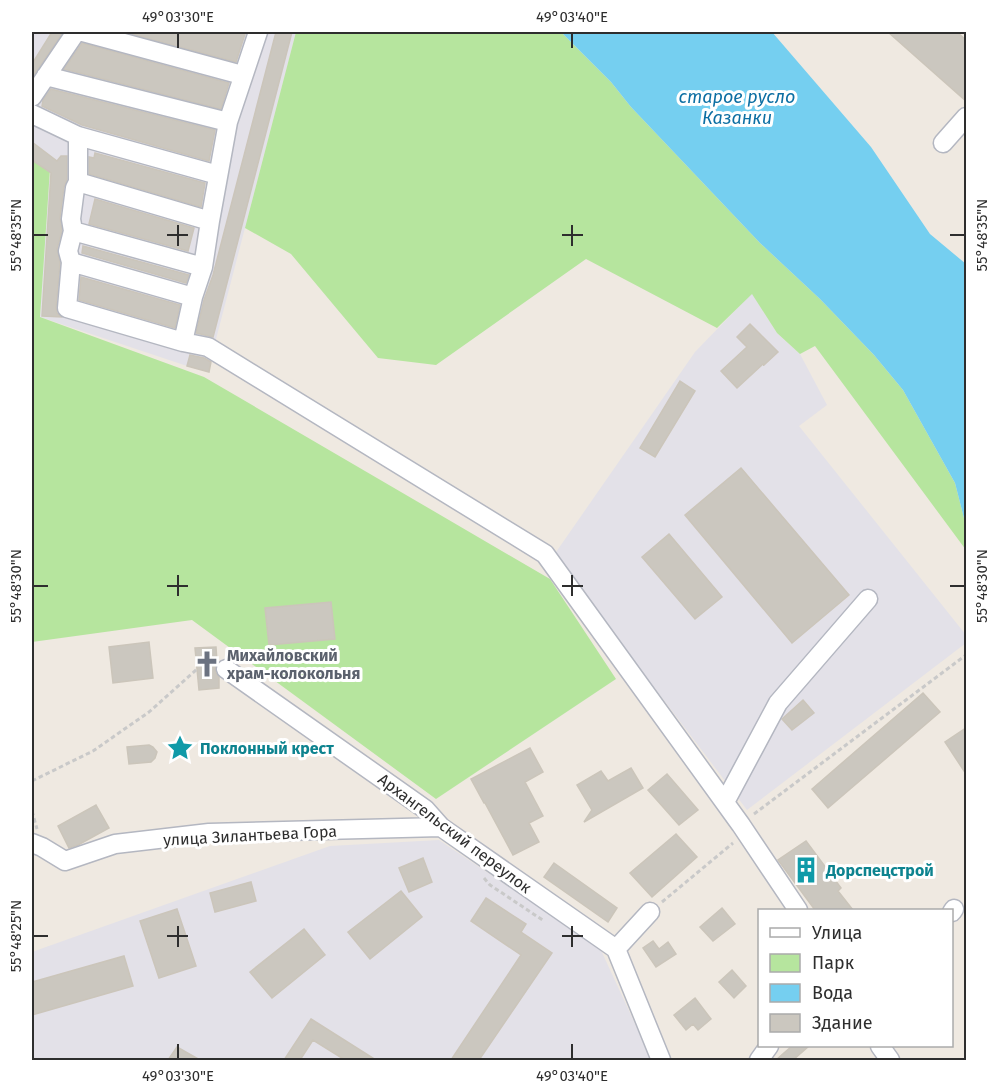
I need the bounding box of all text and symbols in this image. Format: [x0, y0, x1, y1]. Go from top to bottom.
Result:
text: 49°03'30"E [142, 8, 214, 26]
text: 49°03'40"E [536, 8, 608, 26]
water label: старое русло Казанки [679, 86, 795, 129]
text: 55°48'35"N [7, 199, 25, 271]
text: 55°48'35"N [973, 199, 991, 271]
text: 55°48'30"N [7, 549, 25, 623]
text: 55°48'30"N [973, 549, 991, 623]
place label: Михайловский храм-колокольня [226, 646, 360, 683]
church icon: Михайловский храм-колокольня [192, 649, 222, 679]
place icon: Поклонный крест [165, 733, 195, 763]
place label: Поклонный крест [200, 739, 334, 758]
street label: Архангельский переулок [374, 770, 536, 898]
street label: улица Зилантьева Гора [163, 821, 337, 850]
building icon: Дорспецстрой [791, 855, 821, 885]
place label: Дорспецстрой [825, 861, 934, 880]
text: 55°48'25"N [7, 900, 25, 972]
legend [758, 909, 953, 1047]
text: Улица [812, 922, 862, 944]
text: Парк [812, 952, 855, 974]
text: Вода [812, 982, 853, 1004]
text: Здание [812, 1012, 873, 1034]
text: 49°03'30"E [142, 1067, 214, 1085]
text: 49°03'40"E [536, 1067, 608, 1085]

